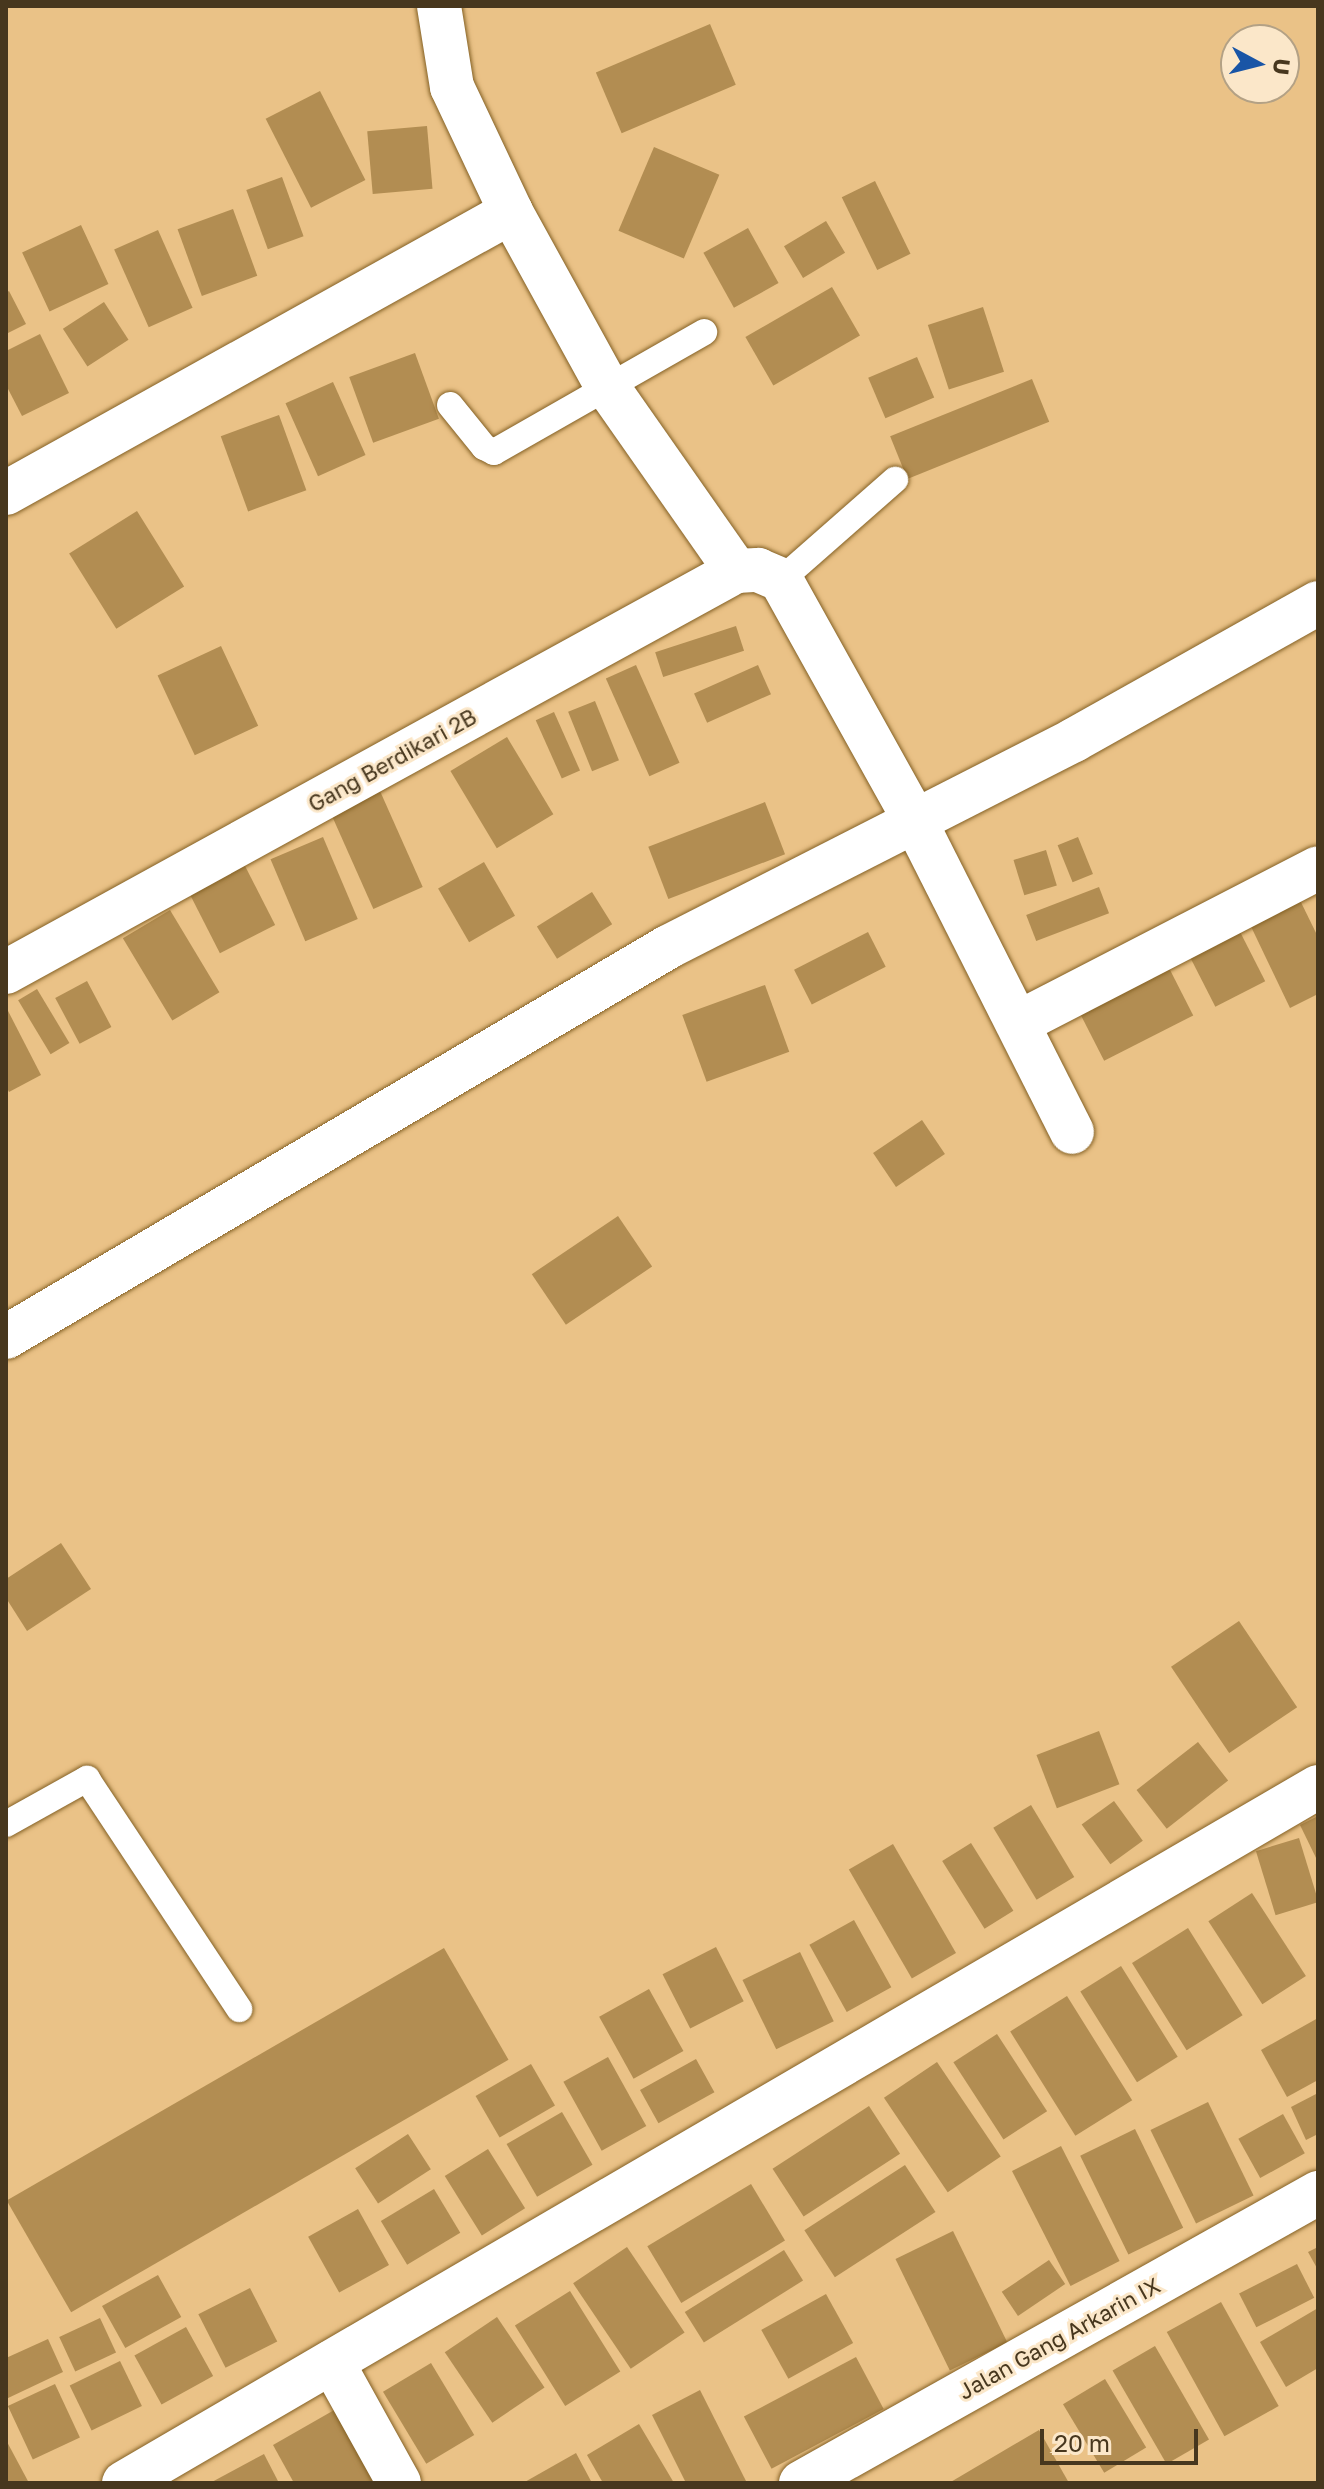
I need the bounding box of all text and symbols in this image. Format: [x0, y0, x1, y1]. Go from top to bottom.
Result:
north arrow [1220, 24, 1300, 104]
text: U [1268, 57, 1297, 76]
street label: Gang Berdikari 2B [303, 703, 481, 817]
street label: Jalan Gang Arkarin IX [954, 2272, 1164, 2404]
scale bar [1044, 2413, 1202, 2463]
text: 20 m [1054, 2428, 1110, 2457]

